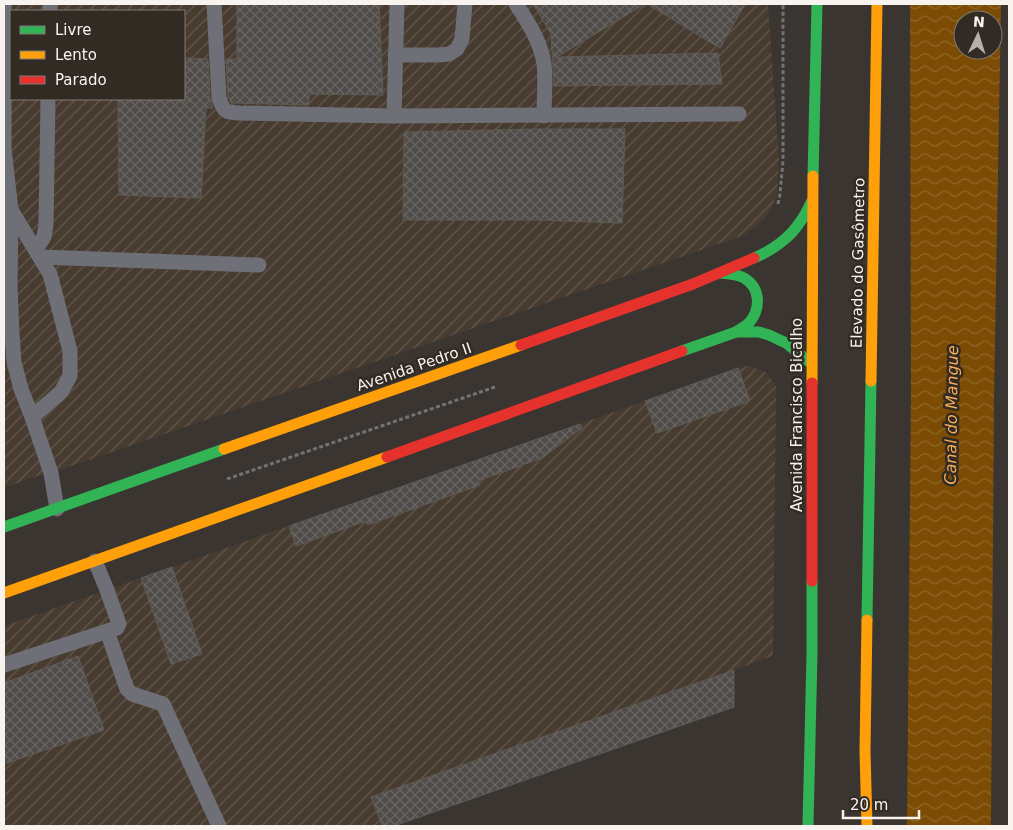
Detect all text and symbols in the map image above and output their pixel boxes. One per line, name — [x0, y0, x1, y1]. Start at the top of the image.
legend — [10, 10, 185, 100]
north arrow — [953, 10, 1003, 60]
text: N — [973, 14, 985, 30]
text: Livre — [55, 21, 91, 39]
text: Lento — [55, 46, 97, 64]
text: Parado — [55, 71, 107, 89]
street label: Elevado do Gasômetro — [848, 178, 868, 348]
street label: Avenida Francisco Bicalho — [788, 318, 806, 512]
street label: Avenida Pedro II — [354, 339, 474, 395]
water label: Canal do Mangue — [941, 345, 962, 485]
scale bar — [843, 788, 919, 820]
text: 20 m — [850, 796, 888, 814]

